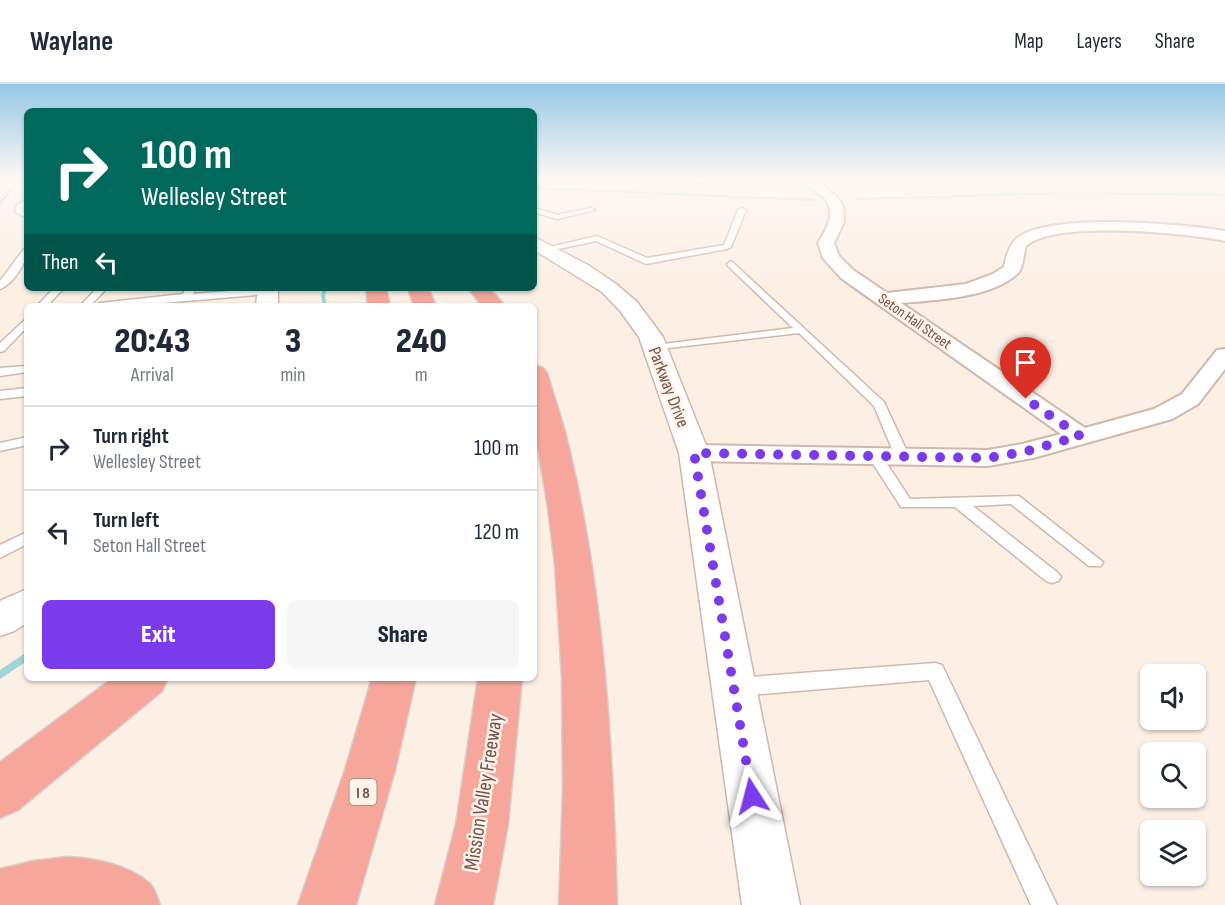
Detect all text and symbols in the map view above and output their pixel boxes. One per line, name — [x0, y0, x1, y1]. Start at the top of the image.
text: Waylane — [30, 25, 113, 58]
text: Map — [1014, 29, 1043, 54]
text: Layers — [1076, 29, 1122, 54]
text: Share — [1155, 29, 1195, 54]
text: 100 m — [141, 130, 232, 181]
icon: right — [42, 132, 120, 210]
text: Wellesley Street — [141, 181, 287, 213]
icon: left — [90, 246, 123, 279]
text: Then — [42, 249, 78, 276]
street label: Seton Hall Street — [874, 289, 955, 354]
text: 20:43 — [114, 320, 190, 363]
text: 3 — [285, 320, 301, 363]
text: 240 — [396, 320, 447, 363]
pin — [1000, 337, 1051, 399]
street label: Parkway Drive — [644, 344, 693, 430]
icon: arrive — [1009, 346, 1042, 379]
text: Arrival — [131, 363, 174, 387]
text: min — [280, 363, 306, 387]
text: m — [415, 363, 428, 387]
text: Turn right — [93, 423, 169, 450]
icon: right — [42, 432, 75, 465]
text: 100 m — [474, 435, 519, 462]
text: Wellesley Street — [93, 450, 201, 474]
text: Turn left — [93, 507, 159, 534]
icon: left — [42, 516, 75, 549]
text: 120 m — [475, 519, 519, 546]
text: Seton Hall Street — [93, 534, 206, 558]
button: Exit — [42, 600, 275, 669]
button: Share — [287, 600, 519, 669]
map controls — [1140, 664, 1206, 886]
button: sound — [1140, 664, 1206, 730]
street label: Mission Valley Freeway — [459, 712, 508, 872]
button: search — [1140, 742, 1206, 808]
position arrow — [720, 764, 784, 828]
road number: I 8 — [350, 779, 376, 805]
button: layers — [1140, 820, 1206, 886]

